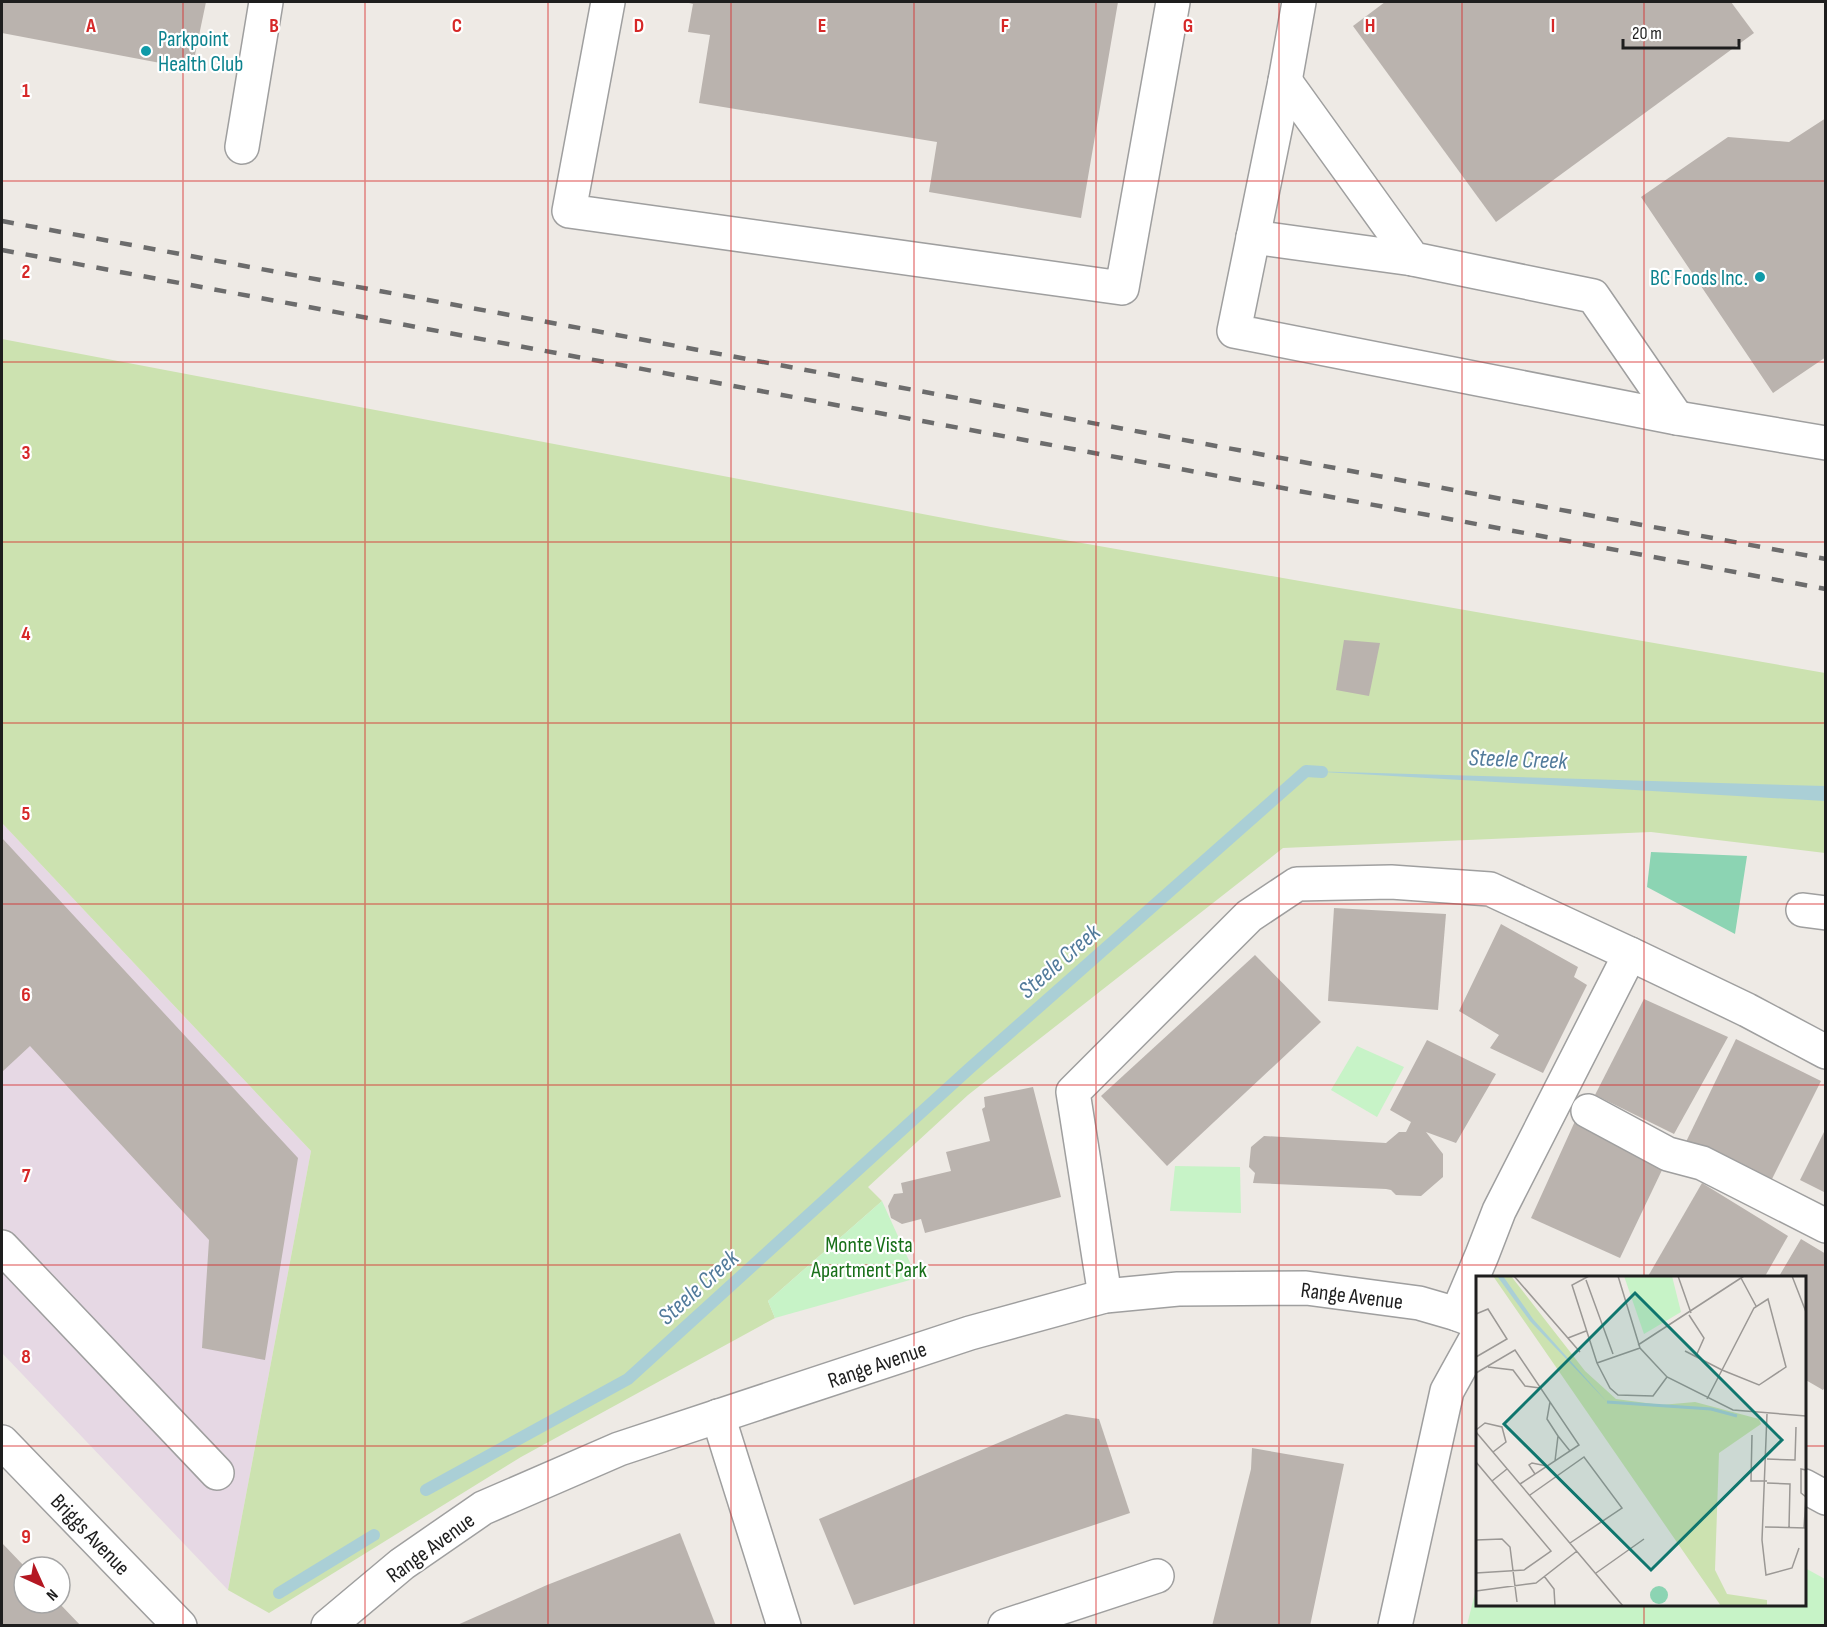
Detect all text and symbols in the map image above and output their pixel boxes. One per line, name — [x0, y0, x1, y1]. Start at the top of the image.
scale bar — [1623, 12, 1738, 50]
text: A — [85, 14, 96, 38]
text: B — [269, 14, 279, 38]
text: C — [452, 14, 462, 38]
text: D — [634, 14, 644, 38]
text: E — [818, 14, 826, 38]
text: F — [1001, 14, 1009, 38]
text: G — [1183, 14, 1193, 38]
text: H — [1365, 14, 1375, 38]
text: I — [1551, 14, 1555, 38]
text: 20 m — [1632, 23, 1662, 44]
place label: Parkpoint Health Club — [158, 26, 243, 78]
marker: Parkpoint Health Club — [139, 44, 153, 58]
text: 1 — [22, 79, 30, 103]
text: 2 — [22, 260, 30, 284]
place label: BC Foods Inc. — [1650, 265, 1748, 292]
marker: BC Foods Inc. — [1753, 270, 1767, 284]
text: 3 — [22, 441, 31, 465]
text: 4 — [21, 622, 31, 646]
water label: Steele Creek — [1468, 743, 1569, 776]
text: 5 — [22, 802, 31, 826]
water label: Steele Creek — [1013, 917, 1107, 1005]
text: 6 — [21, 983, 31, 1007]
text: 7 — [22, 1164, 31, 1188]
park label: Monte Vista Apartment Park — [810, 1232, 927, 1284]
water label: Steele Creek — [652, 1243, 745, 1331]
inset map — [1476, 1276, 1806, 1606]
street label: Range Avenue — [1299, 1277, 1404, 1316]
street label: Range Avenue — [825, 1336, 930, 1395]
text: 8 — [21, 1345, 31, 1369]
street label: Briggs Avenue — [44, 1489, 135, 1581]
street label: Range Avenue — [381, 1507, 480, 1589]
text: 9 — [21, 1525, 31, 1549]
north arrow — [12, 1555, 72, 1615]
text: N — [42, 1585, 61, 1604]

